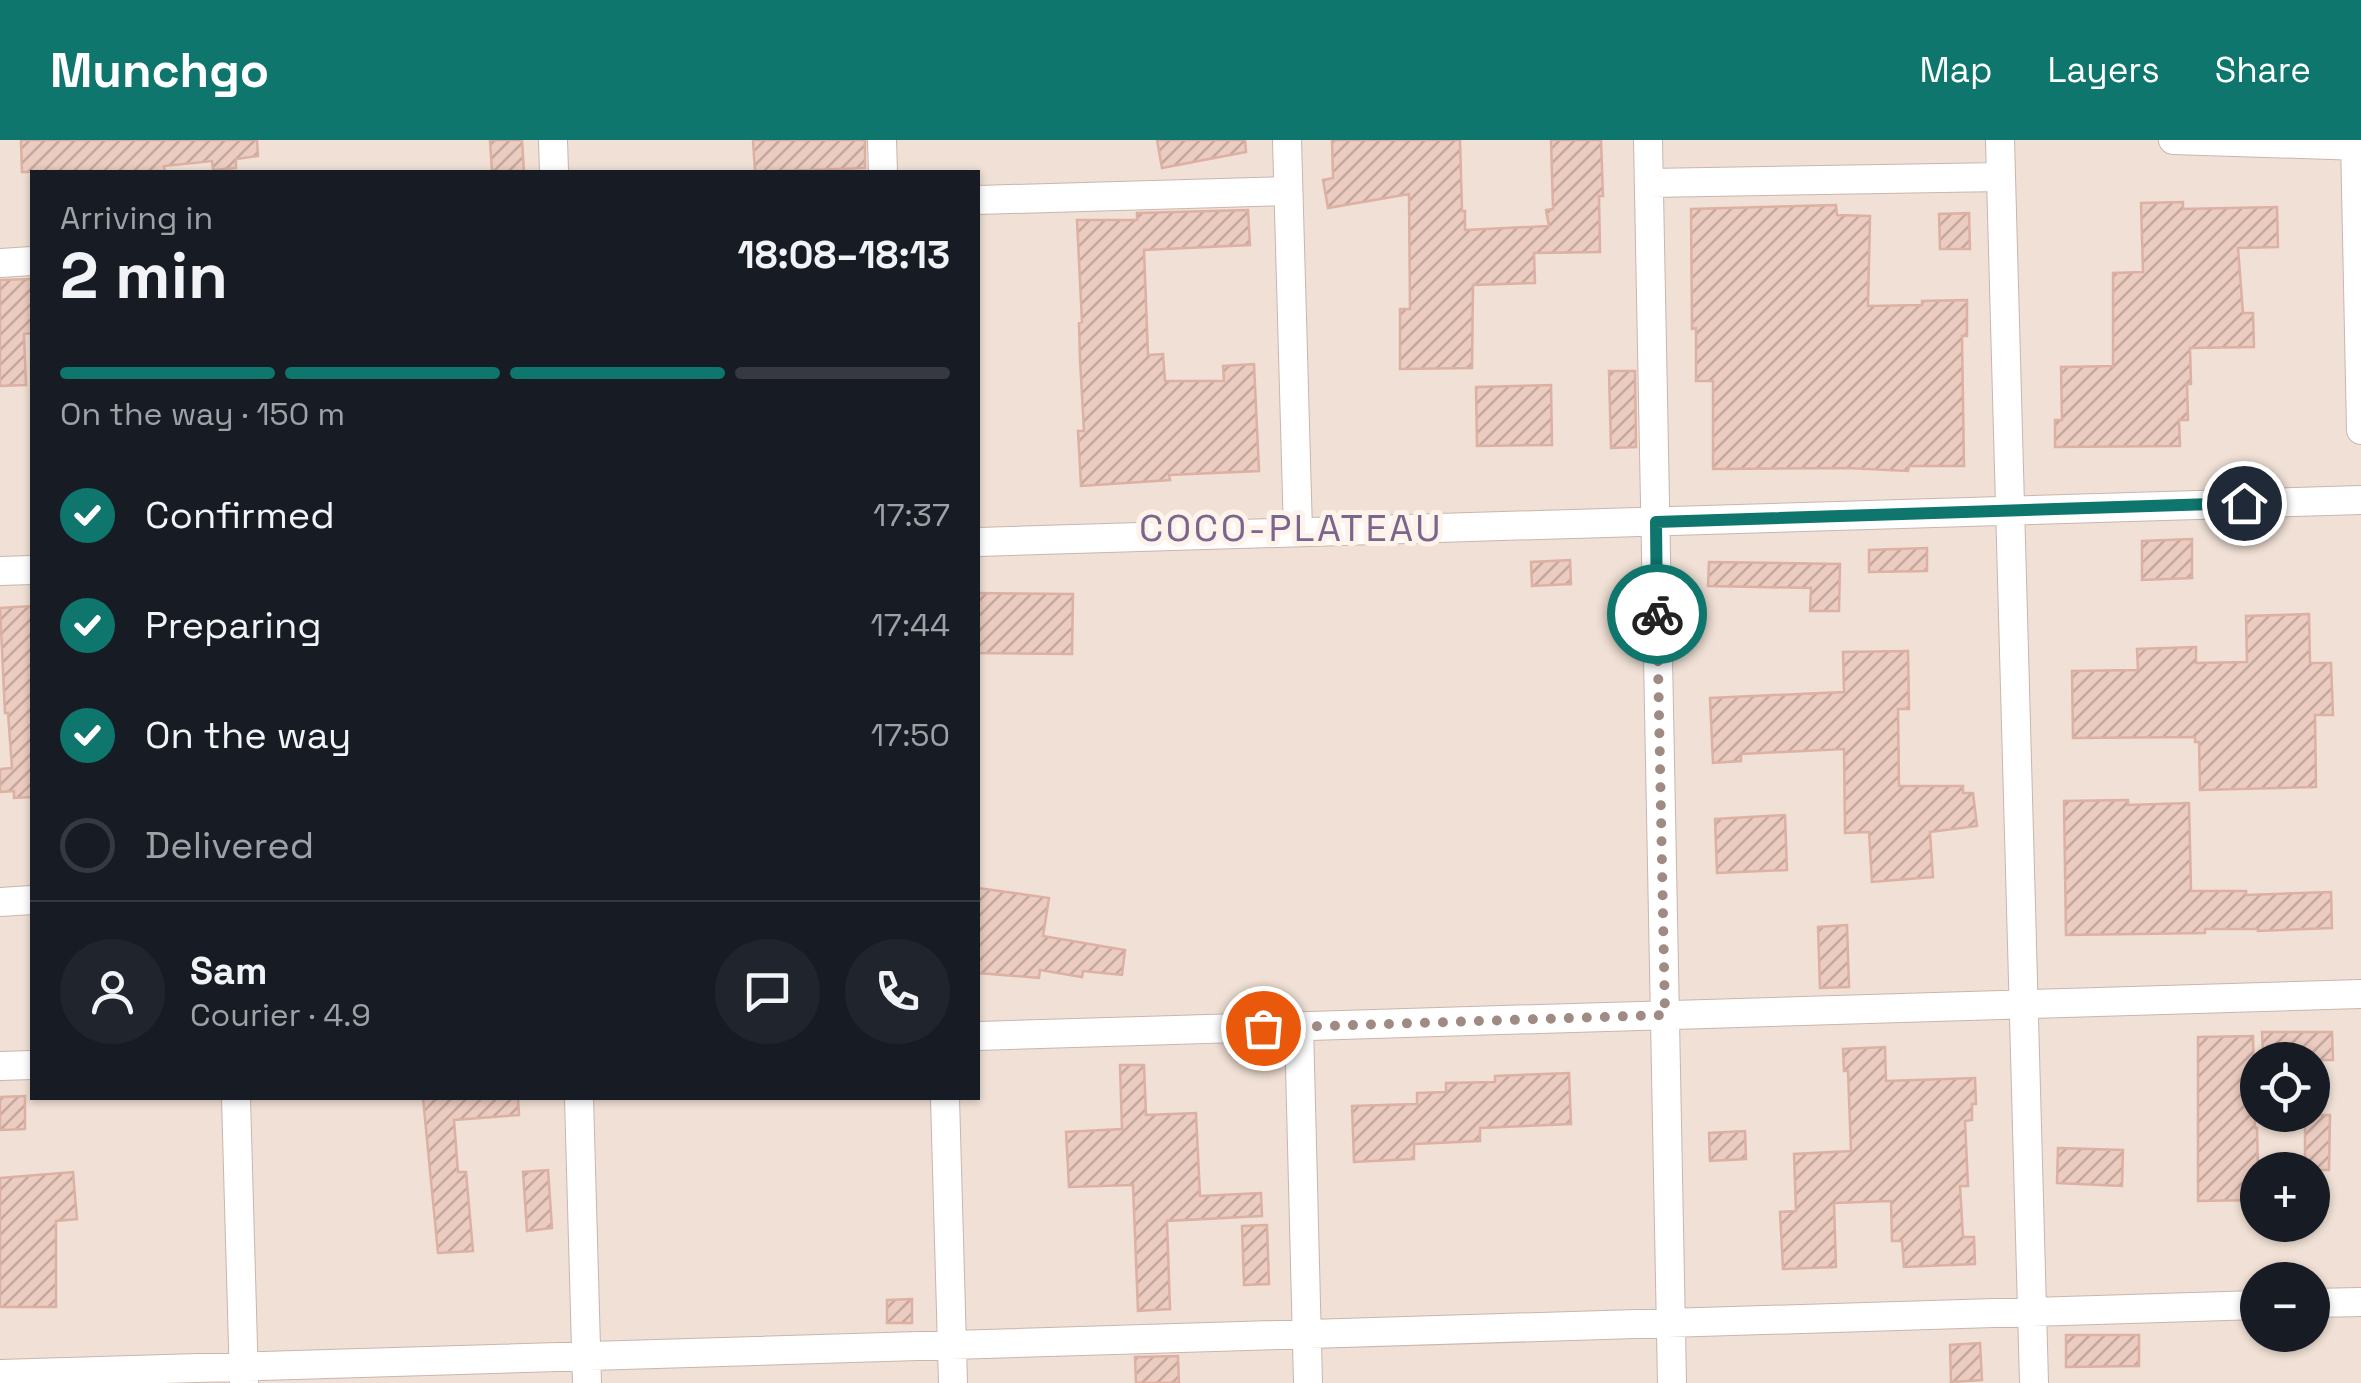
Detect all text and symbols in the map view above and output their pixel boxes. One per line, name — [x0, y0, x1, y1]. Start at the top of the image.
text: Munchgo — [50, 40, 269, 101]
text: Map — [1919, 48, 1992, 92]
text: Layers — [2047, 48, 2160, 92]
text: Share — [2215, 48, 2311, 92]
text: Arriving in — [60, 198, 213, 238]
text: 18:08–18:13 — [738, 231, 950, 279]
text: 2 min — [60, 234, 228, 317]
text: On the way · 150 m — [60, 394, 345, 434]
pin — [2202, 461, 2287, 546]
icon: home — [2217, 476, 2272, 531]
icon: check — [60, 488, 115, 543]
text: Confirmed — [145, 491, 335, 539]
text: 17:37 — [873, 495, 950, 535]
district label: COCO-PLATEAU — [1139, 504, 1443, 552]
courier — [1607, 564, 1707, 664]
icon: bike — [1630, 587, 1685, 642]
icon: check — [60, 598, 115, 653]
text: Preparing — [145, 601, 322, 649]
text: 17:44 — [870, 605, 950, 645]
icon: check — [60, 708, 115, 763]
text: On the way — [145, 711, 351, 759]
text: 17:50 — [871, 715, 950, 755]
text: Delivered — [145, 821, 314, 869]
button: person — [60, 939, 165, 1044]
button: chat — [715, 939, 820, 1044]
button: phone — [845, 939, 950, 1044]
text: Sam — [190, 947, 267, 995]
pin — [1221, 986, 1306, 1071]
text: Courier · 4.9 — [190, 995, 371, 1035]
icon: bag — [1236, 1001, 1291, 1056]
map controls — [2240, 1042, 2330, 1352]
button: locate — [2240, 1042, 2330, 1132]
button: + — [2240, 1152, 2330, 1242]
button: − — [2240, 1262, 2330, 1352]

